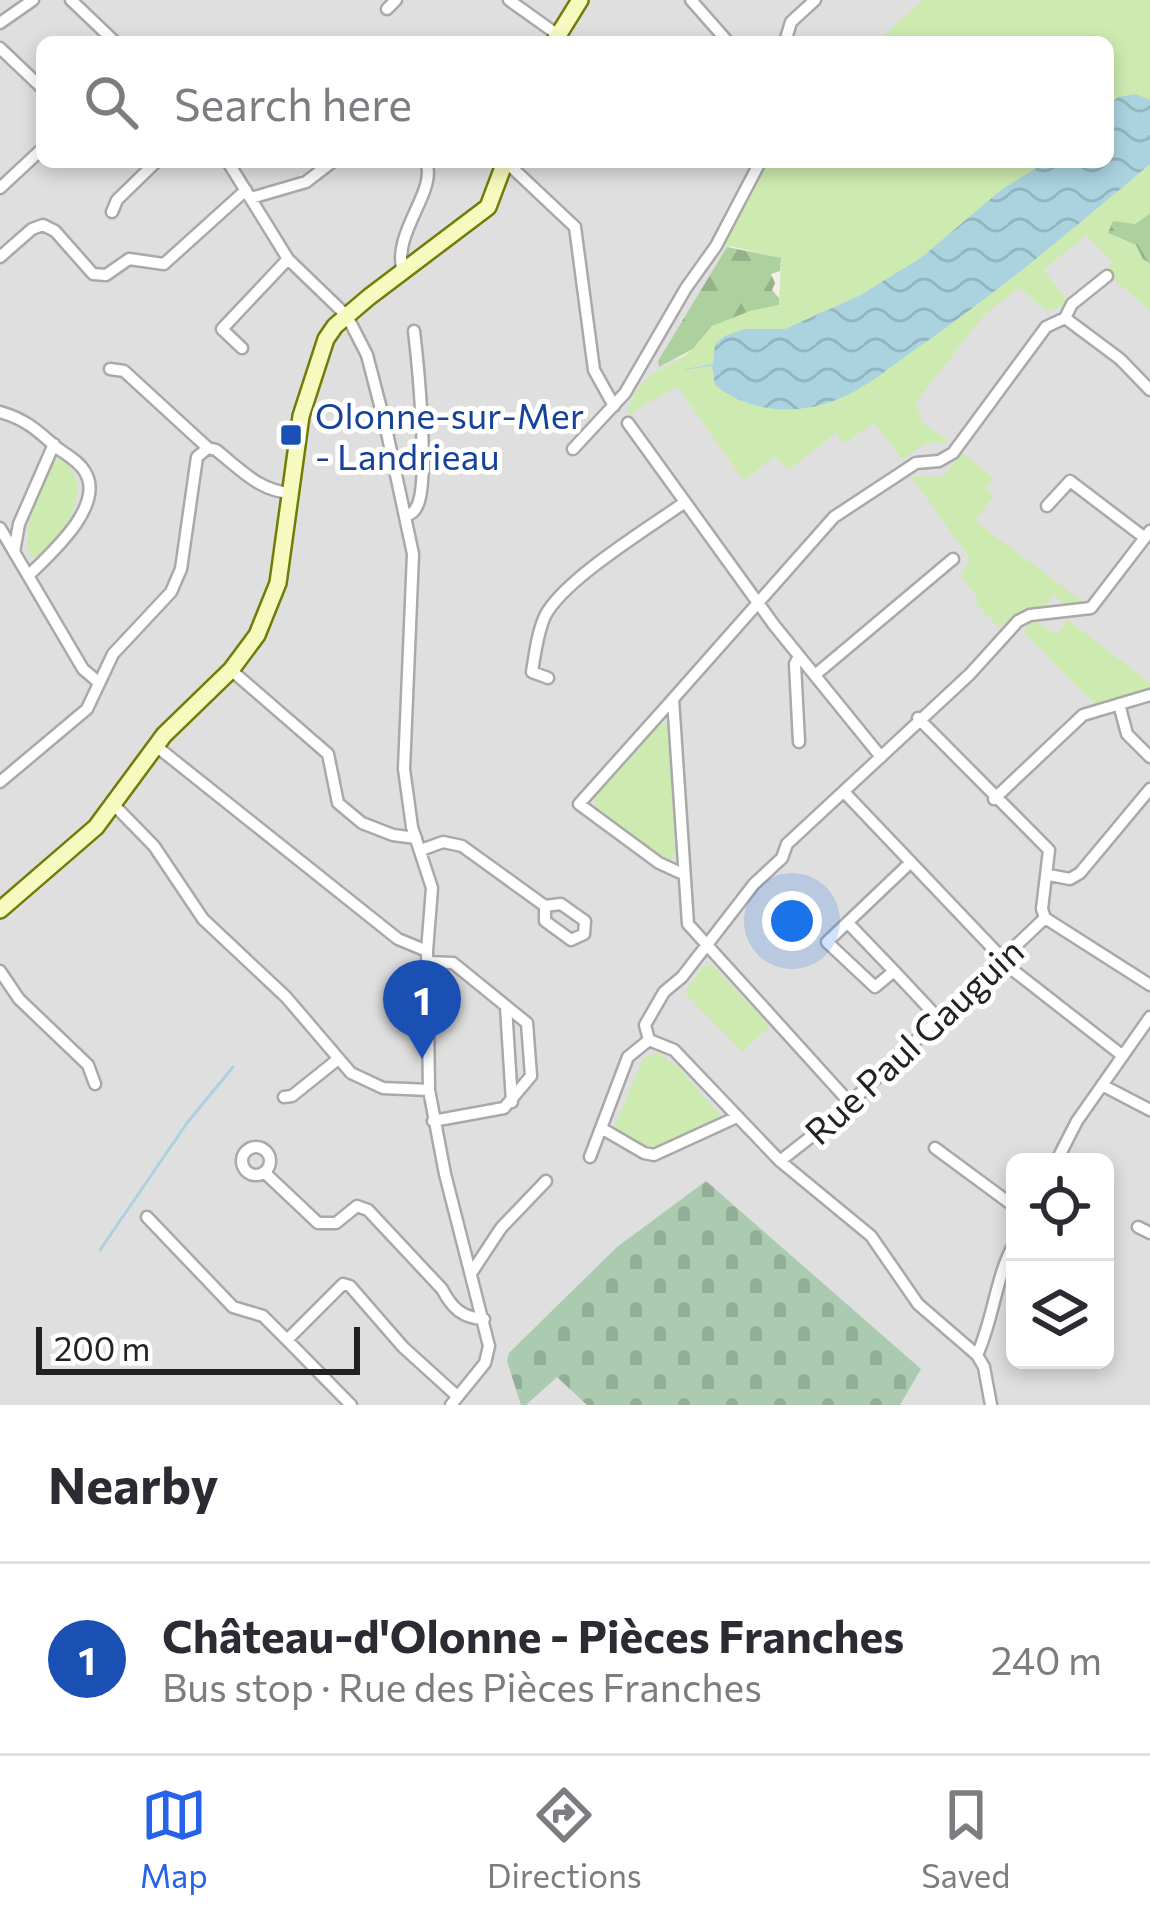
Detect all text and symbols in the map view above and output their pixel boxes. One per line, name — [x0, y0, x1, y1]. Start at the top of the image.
search box — [36, 36, 1114, 168]
icon: search — [78, 69, 144, 135]
text: Search here — [174, 75, 412, 130]
place label: Olonne-sur-Mer - Landrieau — [315, 392, 584, 477]
marker: Olonne-sur-Mer - Landrieau — [278, 422, 304, 448]
your location — [762, 891, 822, 951]
street label: Rue Paul Gauguin — [795, 928, 1031, 1152]
pin: 1 — [383, 960, 461, 1059]
map controls — [1006, 1153, 1114, 1369]
button: locate — [1006, 1153, 1114, 1261]
button: layers — [1006, 1261, 1114, 1369]
scale bar — [36, 1321, 360, 1374]
text: 200 m — [54, 1327, 150, 1368]
text: Nearby — [48, 1452, 218, 1515]
text: Château-d'Olonne - Pièces Franches — [162, 1607, 904, 1662]
text: 1 — [78, 1635, 96, 1683]
text: 240 m — [991, 1635, 1102, 1683]
text: Bus stop · Rue des Pièces Franches — [162, 1662, 762, 1710]
tab: Map — [140, 1782, 208, 1895]
tab: Directions — [487, 1782, 642, 1895]
tab: Saved — [921, 1782, 1010, 1895]

